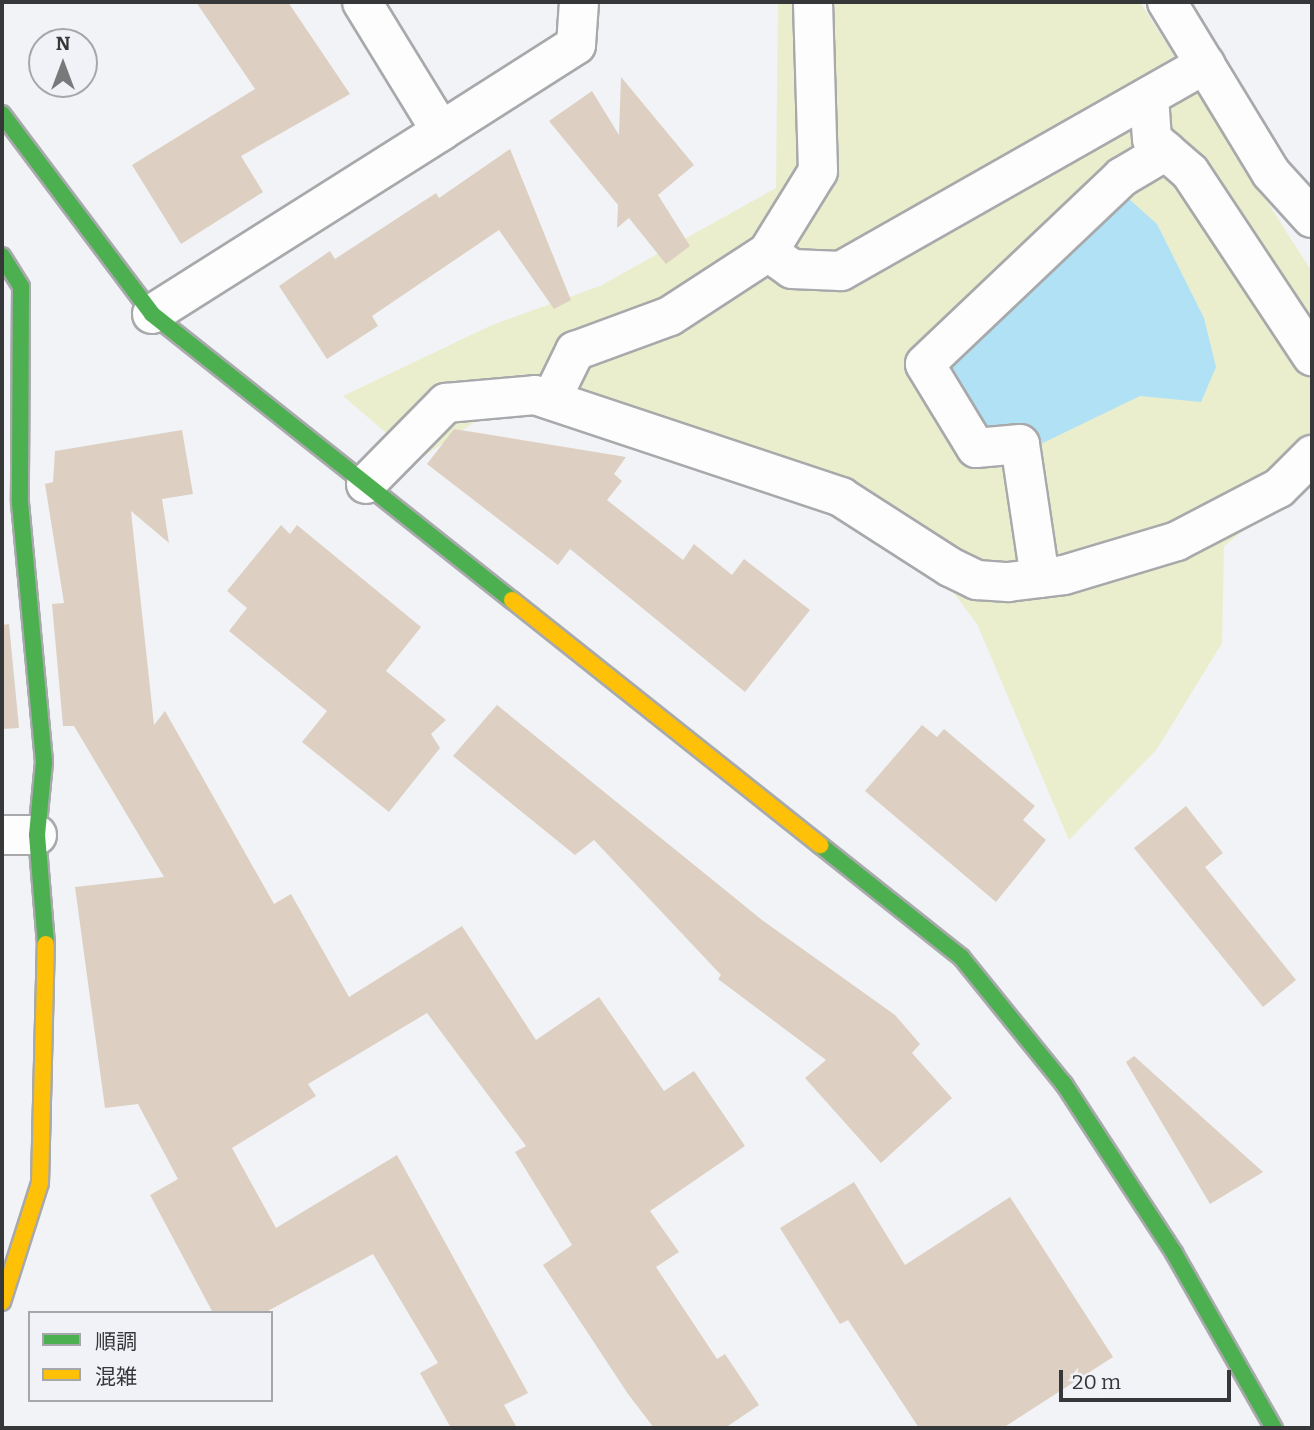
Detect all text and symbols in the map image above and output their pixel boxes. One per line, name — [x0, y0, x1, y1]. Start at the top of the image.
north arrow — [28, 28, 98, 98]
text: N — [56, 32, 70, 55]
legend — [28, 1311, 273, 1402]
text: 順調 — [95, 1329, 137, 1355]
scale bar — [1062, 1356, 1234, 1400]
text: 混雑 — [95, 1364, 137, 1390]
text: 20 m — [1072, 1369, 1121, 1395]

